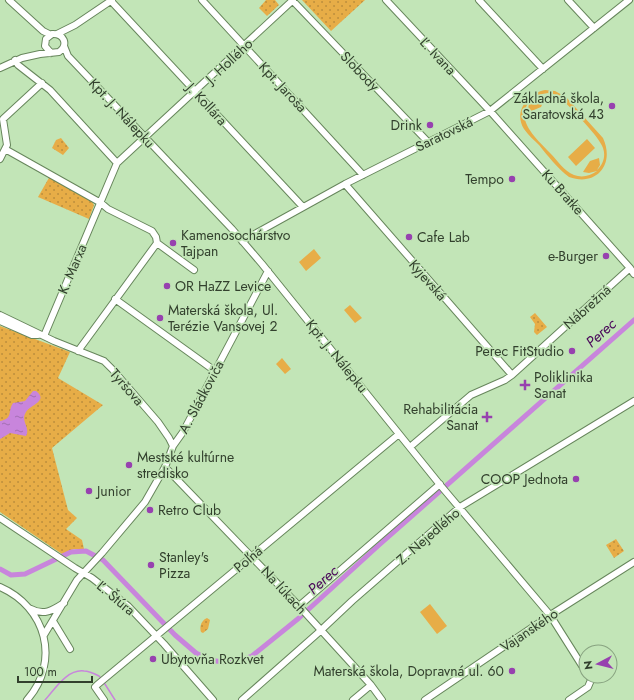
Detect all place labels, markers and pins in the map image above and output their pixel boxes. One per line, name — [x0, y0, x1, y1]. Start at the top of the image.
place label: Základná škola, Saratovská 43 — [514, 88, 604, 124]
marker: Základná škola, Saratovská 43 — [607, 101, 617, 111]
place label: Drink — [391, 115, 423, 135]
marker: Drink — [425, 120, 435, 130]
place label: Tempo — [465, 169, 504, 189]
marker: Tempo — [507, 174, 517, 184]
place label: Kamenosochárstvo Tajpan — [181, 225, 291, 261]
place label: Cafe Lab — [417, 227, 470, 247]
marker: Cafe Lab — [404, 232, 414, 242]
marker: Kamenosochárstvo Tajpan — [168, 238, 178, 248]
place label: e-Burger — [548, 246, 598, 266]
marker: e-Burger — [601, 251, 611, 261]
place label: OR HaZZ Levice — [175, 276, 271, 296]
marker: OR HaZZ Levice — [162, 281, 172, 291]
place label: Materská škola, Ul. Terézie Vansovej 2 — [168, 300, 278, 336]
marker: Materská škola, Ul. Terézie Vansovej 2 — [155, 313, 165, 323]
place label: Perec FitStudio — [475, 341, 564, 361]
marker: Perec FitStudio — [567, 346, 577, 356]
place label: Poliklinika Sanat — [534, 367, 593, 403]
marker: Poliklinika Sanat — [519, 379, 531, 391]
place label: Rehabilitácia Sanat — [403, 399, 479, 435]
marker: Rehabilitácia Sanat — [481, 411, 493, 423]
place label: Mestské kultúrne stredisko — [137, 447, 234, 483]
marker: Mestské kultúrne stredisko — [124, 460, 134, 470]
place label: COOP Jednota — [481, 469, 568, 489]
marker: COOP Jednota — [571, 474, 581, 484]
place label: Junior — [95, 481, 131, 501]
marker: Junior — [84, 486, 94, 496]
place label: Retro Club — [158, 500, 221, 520]
marker: Retro Club — [145, 505, 155, 515]
place label: Stanley's Pizza — [159, 547, 209, 583]
marker: Stanley's Pizza — [146, 560, 156, 570]
place label: Ubytovňa Rozkvet — [161, 649, 264, 669]
marker: Ubytovňa Rozkvet — [148, 654, 158, 664]
place label: Materská škola, Dopravná ul. 60 — [314, 661, 504, 681]
marker: Materská škola, Dopravná ul. 60 — [507, 666, 517, 676]

